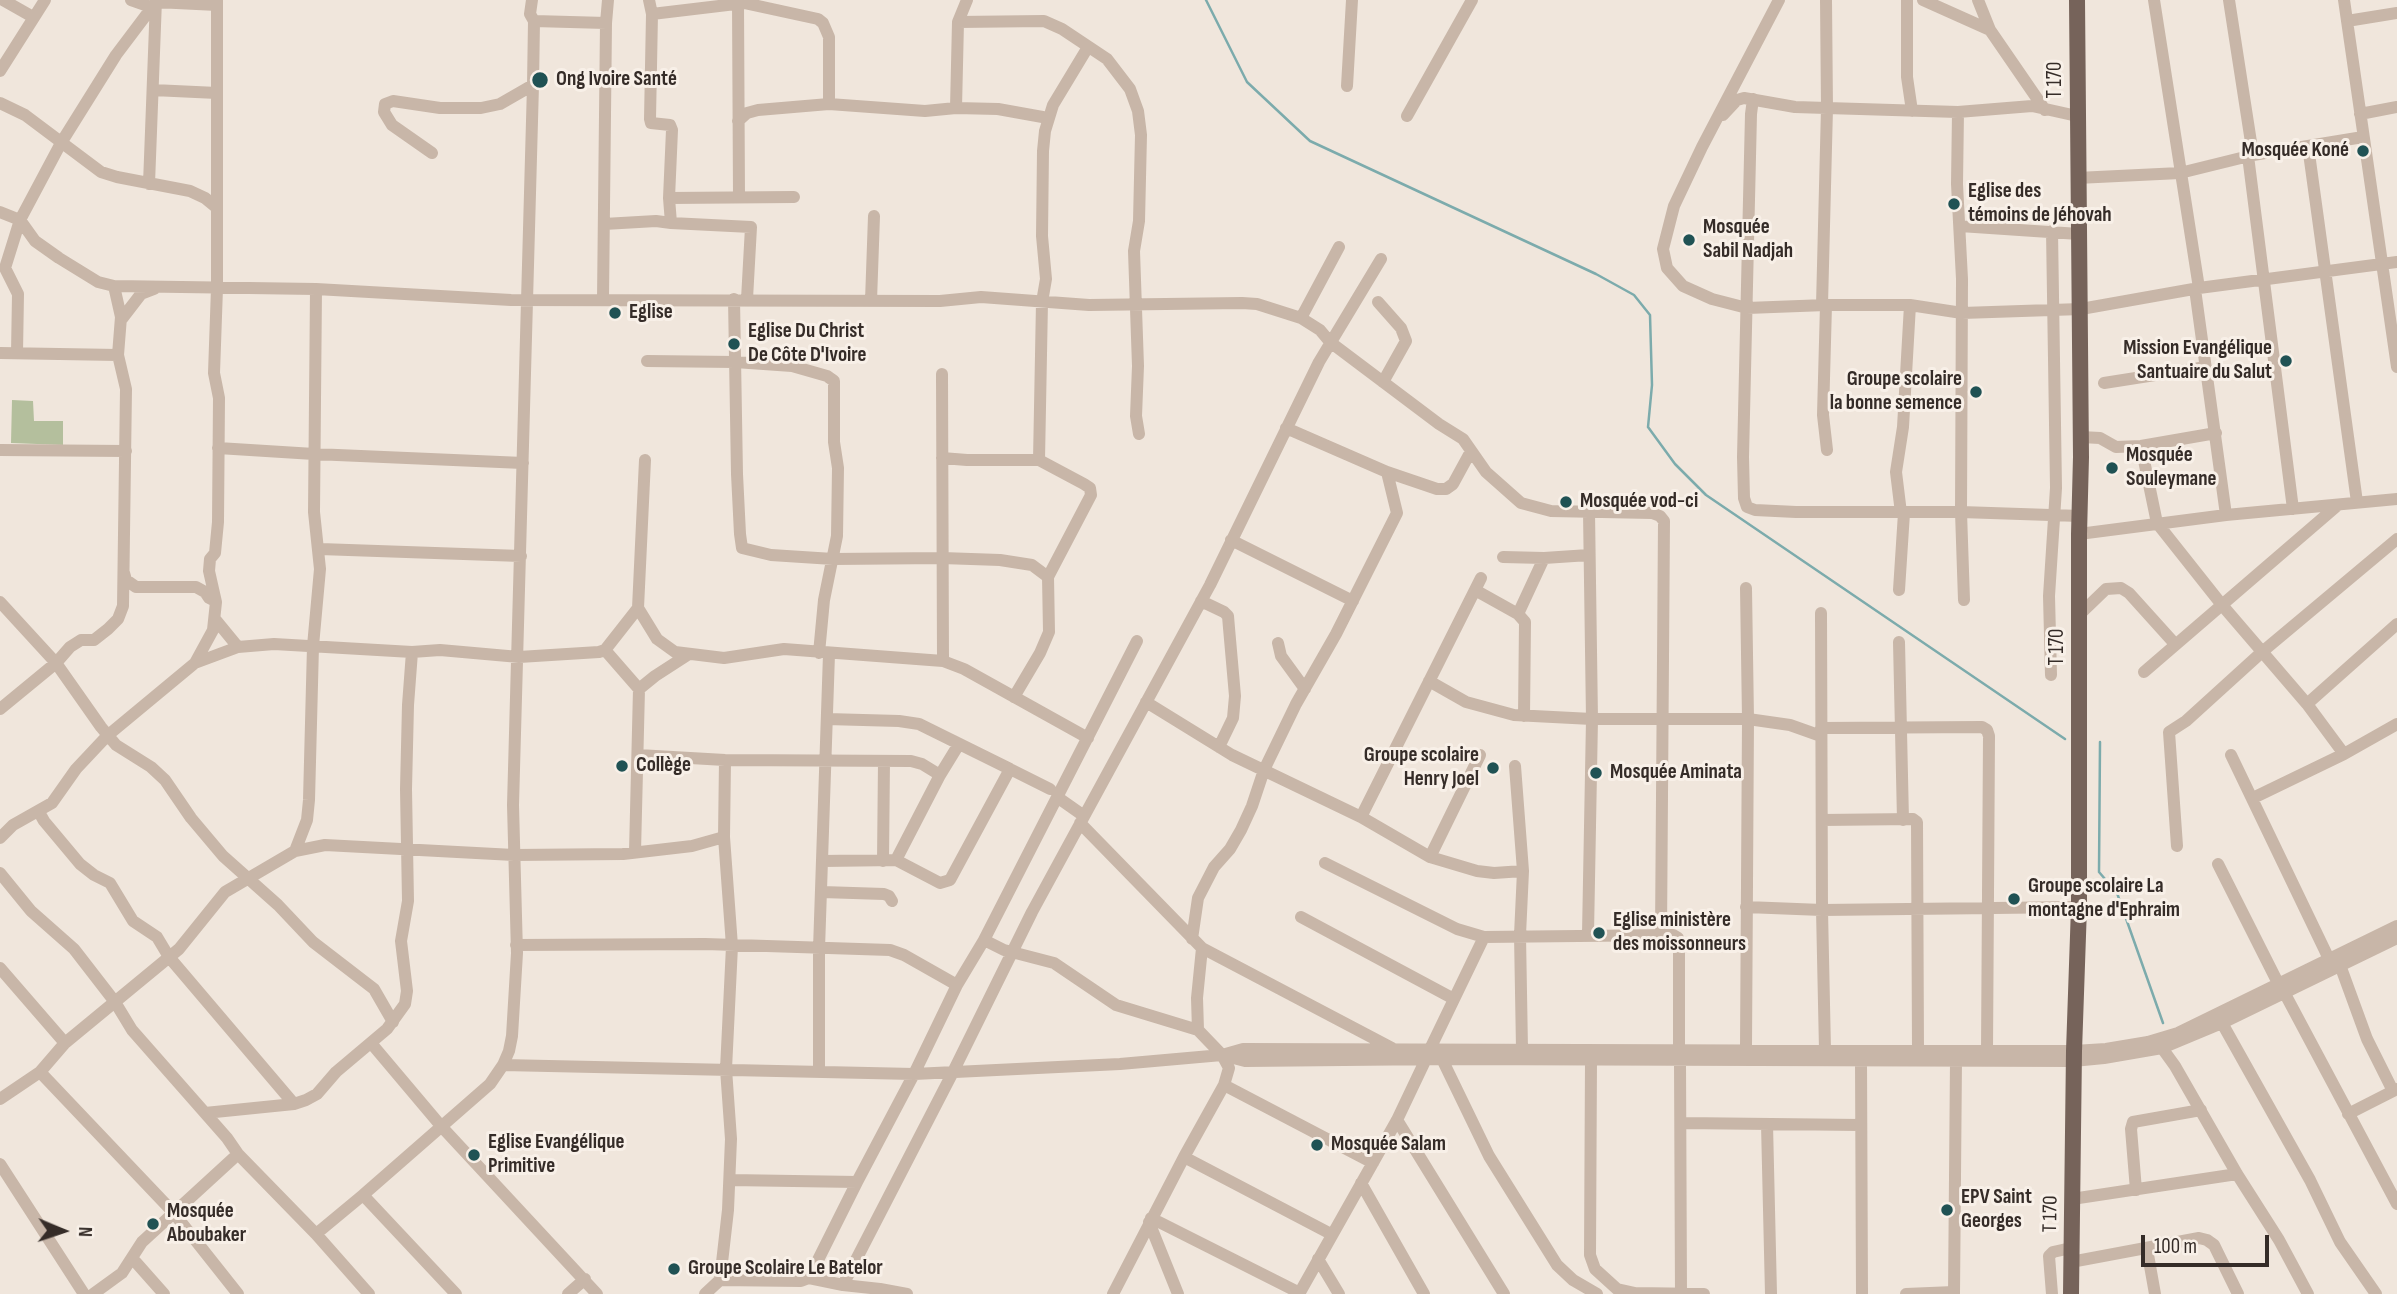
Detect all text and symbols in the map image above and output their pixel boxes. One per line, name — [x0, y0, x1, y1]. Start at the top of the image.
street label: T 170 — [2043, 62, 2069, 98]
place label: Ong Ivoire Santé — [556, 67, 677, 93]
marker: Ong Ivoire Santé — [530, 70, 550, 90]
place label: Mosquée Koné — [2242, 138, 2349, 164]
marker: Mosquée Koné — [2355, 143, 2371, 159]
place label: Eglise des témoins de Jéhovah — [1968, 179, 2112, 229]
marker: Eglise des témoins de Jéhovah — [1946, 196, 1962, 212]
place label: Mosquée Sabil Nadjah — [1703, 215, 1793, 265]
marker: Mosquée Sabil Nadjah — [1681, 232, 1697, 248]
place label: Eglise — [629, 300, 673, 326]
marker: Eglise — [607, 305, 623, 321]
place label: Eglise Du Christ De Côte D'Ivoire — [748, 319, 867, 369]
marker: Eglise Du Christ De Côte D'Ivoire — [726, 336, 742, 352]
place label: Mission Evangélique Santuaire du Salut — [2123, 336, 2272, 386]
marker: Mission Evangélique Santuaire du Salut — [2278, 353, 2294, 369]
place label: Groupe scolaire la bonne semence — [1830, 367, 1962, 417]
marker: Groupe scolaire la bonne semence — [1968, 384, 1984, 400]
place label: Mosquée Souleymane — [2126, 443, 2216, 493]
marker: Mosquée Souleymane — [2104, 460, 2120, 476]
place label: Mosquée vod-ci — [1580, 489, 1698, 515]
marker: Mosquée vod-ci — [1558, 494, 1574, 510]
street label: T 170 — [2045, 629, 2071, 665]
place label: Groupe scolaire Henry Joel — [1364, 743, 1479, 793]
place label: Collège — [636, 753, 691, 779]
marker: Collège — [614, 758, 630, 774]
marker: Groupe scolaire Henry Joel — [1485, 760, 1501, 776]
place label: Mosquée Aminata — [1610, 760, 1742, 786]
marker: Mosquée Aminata — [1588, 765, 1604, 781]
place label: Groupe scolaire La montagne d'Ephraim — [2028, 874, 2180, 924]
marker: Groupe scolaire La montagne d'Ephraim — [2006, 891, 2022, 907]
place label: Eglise ministère des moissonneurs — [1613, 908, 1746, 958]
marker: Eglise ministère des moissonneurs — [1591, 925, 1607, 941]
place label: Eglise Evangélique Primitive — [488, 1130, 624, 1180]
place label: Mosquée Salam — [1331, 1132, 1446, 1158]
marker: Mosquée Salam — [1309, 1137, 1325, 1153]
marker: Eglise Evangélique Primitive — [466, 1147, 482, 1163]
place label: EPV Saint Georges — [1961, 1185, 2032, 1235]
street label: T 170 — [2038, 1195, 2064, 1233]
north arrow — [28, 1196, 98, 1266]
place label: Mosquée Aboubaker — [167, 1199, 246, 1249]
marker: EPV Saint Georges — [1939, 1202, 1955, 1218]
marker: Mosquée Aboubaker — [145, 1216, 161, 1232]
scale bar — [2145, 1220, 2273, 1264]
text: N — [73, 1226, 96, 1237]
text: 100 m — [2154, 1234, 2197, 1259]
place label: Groupe Scolaire Le Batelor — [688, 1256, 883, 1282]
marker: Groupe Scolaire Le Batelor — [666, 1261, 682, 1277]

